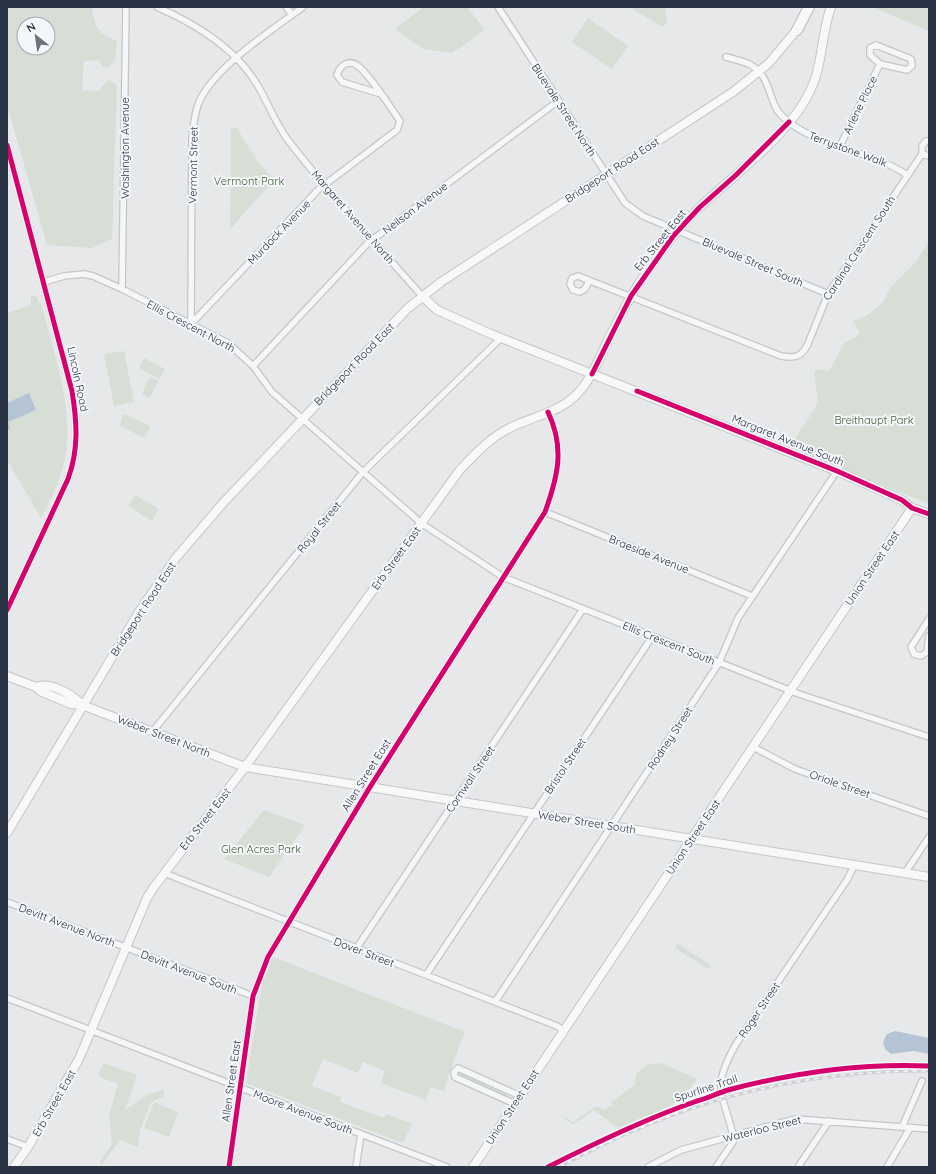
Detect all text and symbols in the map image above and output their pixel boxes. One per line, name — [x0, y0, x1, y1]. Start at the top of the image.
north arrow — [16, 16, 56, 56]
text: N — [24, 19, 38, 35]
street label: Bluevale Street North — [529, 61, 599, 159]
street label: Arlene Place — [840, 74, 880, 136]
street label: Washington Avenue — [118, 97, 132, 199]
street label: Vermont Street — [185, 126, 201, 204]
street label: Terrystone Walk — [807, 128, 889, 170]
street label: Bridgeport Road East — [562, 134, 662, 206]
street label: Margaret Avenue North — [308, 167, 398, 267]
park label: Vermont Park — [214, 174, 284, 188]
street label: Neilson Avenue — [380, 179, 450, 237]
street label: Cardinal Crescent South — [820, 193, 898, 303]
street label: Murdock Avenue — [244, 197, 314, 267]
street label: Erb Street East — [631, 206, 689, 274]
street label: Bluevale Street South — [700, 234, 806, 290]
street label: Ellis Crescent North — [144, 297, 238, 355]
street label: Bridgeport Road East — [311, 320, 397, 408]
street label: Lincoln Road — [64, 345, 92, 413]
street label: Margaret Avenue South — [730, 411, 846, 469]
park label: Breithaupt Park — [834, 413, 914, 427]
street label: Royal Street — [294, 498, 344, 556]
street label: Erb Street East — [368, 523, 424, 592]
street label: Union Street East — [842, 528, 902, 608]
street label: Braeside Avenue — [607, 532, 691, 576]
street label: Bridgeport Road East — [107, 559, 179, 659]
street label: Ellis Crescent South — [621, 618, 717, 668]
street label: Rodney Street — [644, 704, 696, 772]
street label: Weber Street North — [115, 712, 213, 760]
street label: Bristol Street — [541, 735, 589, 797]
street label: Allen Street East — [338, 736, 394, 814]
street label: Cornwall Street — [443, 743, 498, 815]
street label: Oriole Street — [808, 767, 872, 801]
street label: Erb Street East — [176, 785, 234, 853]
street label: Union Street East — [663, 797, 723, 877]
street label: Weber Street South — [537, 807, 637, 837]
park label: Glen Acres Park — [221, 842, 301, 856]
street label: Devitt Avenue North — [17, 900, 117, 950]
street label: Dover Street — [332, 934, 397, 970]
street label: Devitt Avenue South — [139, 947, 239, 997]
street label: Roger Street — [735, 979, 783, 1040]
street label: Allen Street East — [218, 1039, 244, 1123]
street label: Union Street East — [482, 1066, 542, 1147]
street label: Erb Street East — [29, 1067, 79, 1139]
street label: Spurline Trail — [673, 1071, 739, 1105]
street label: Moore Avenue South — [251, 1087, 355, 1137]
street label: Waterloo Street — [721, 1112, 803, 1145]

